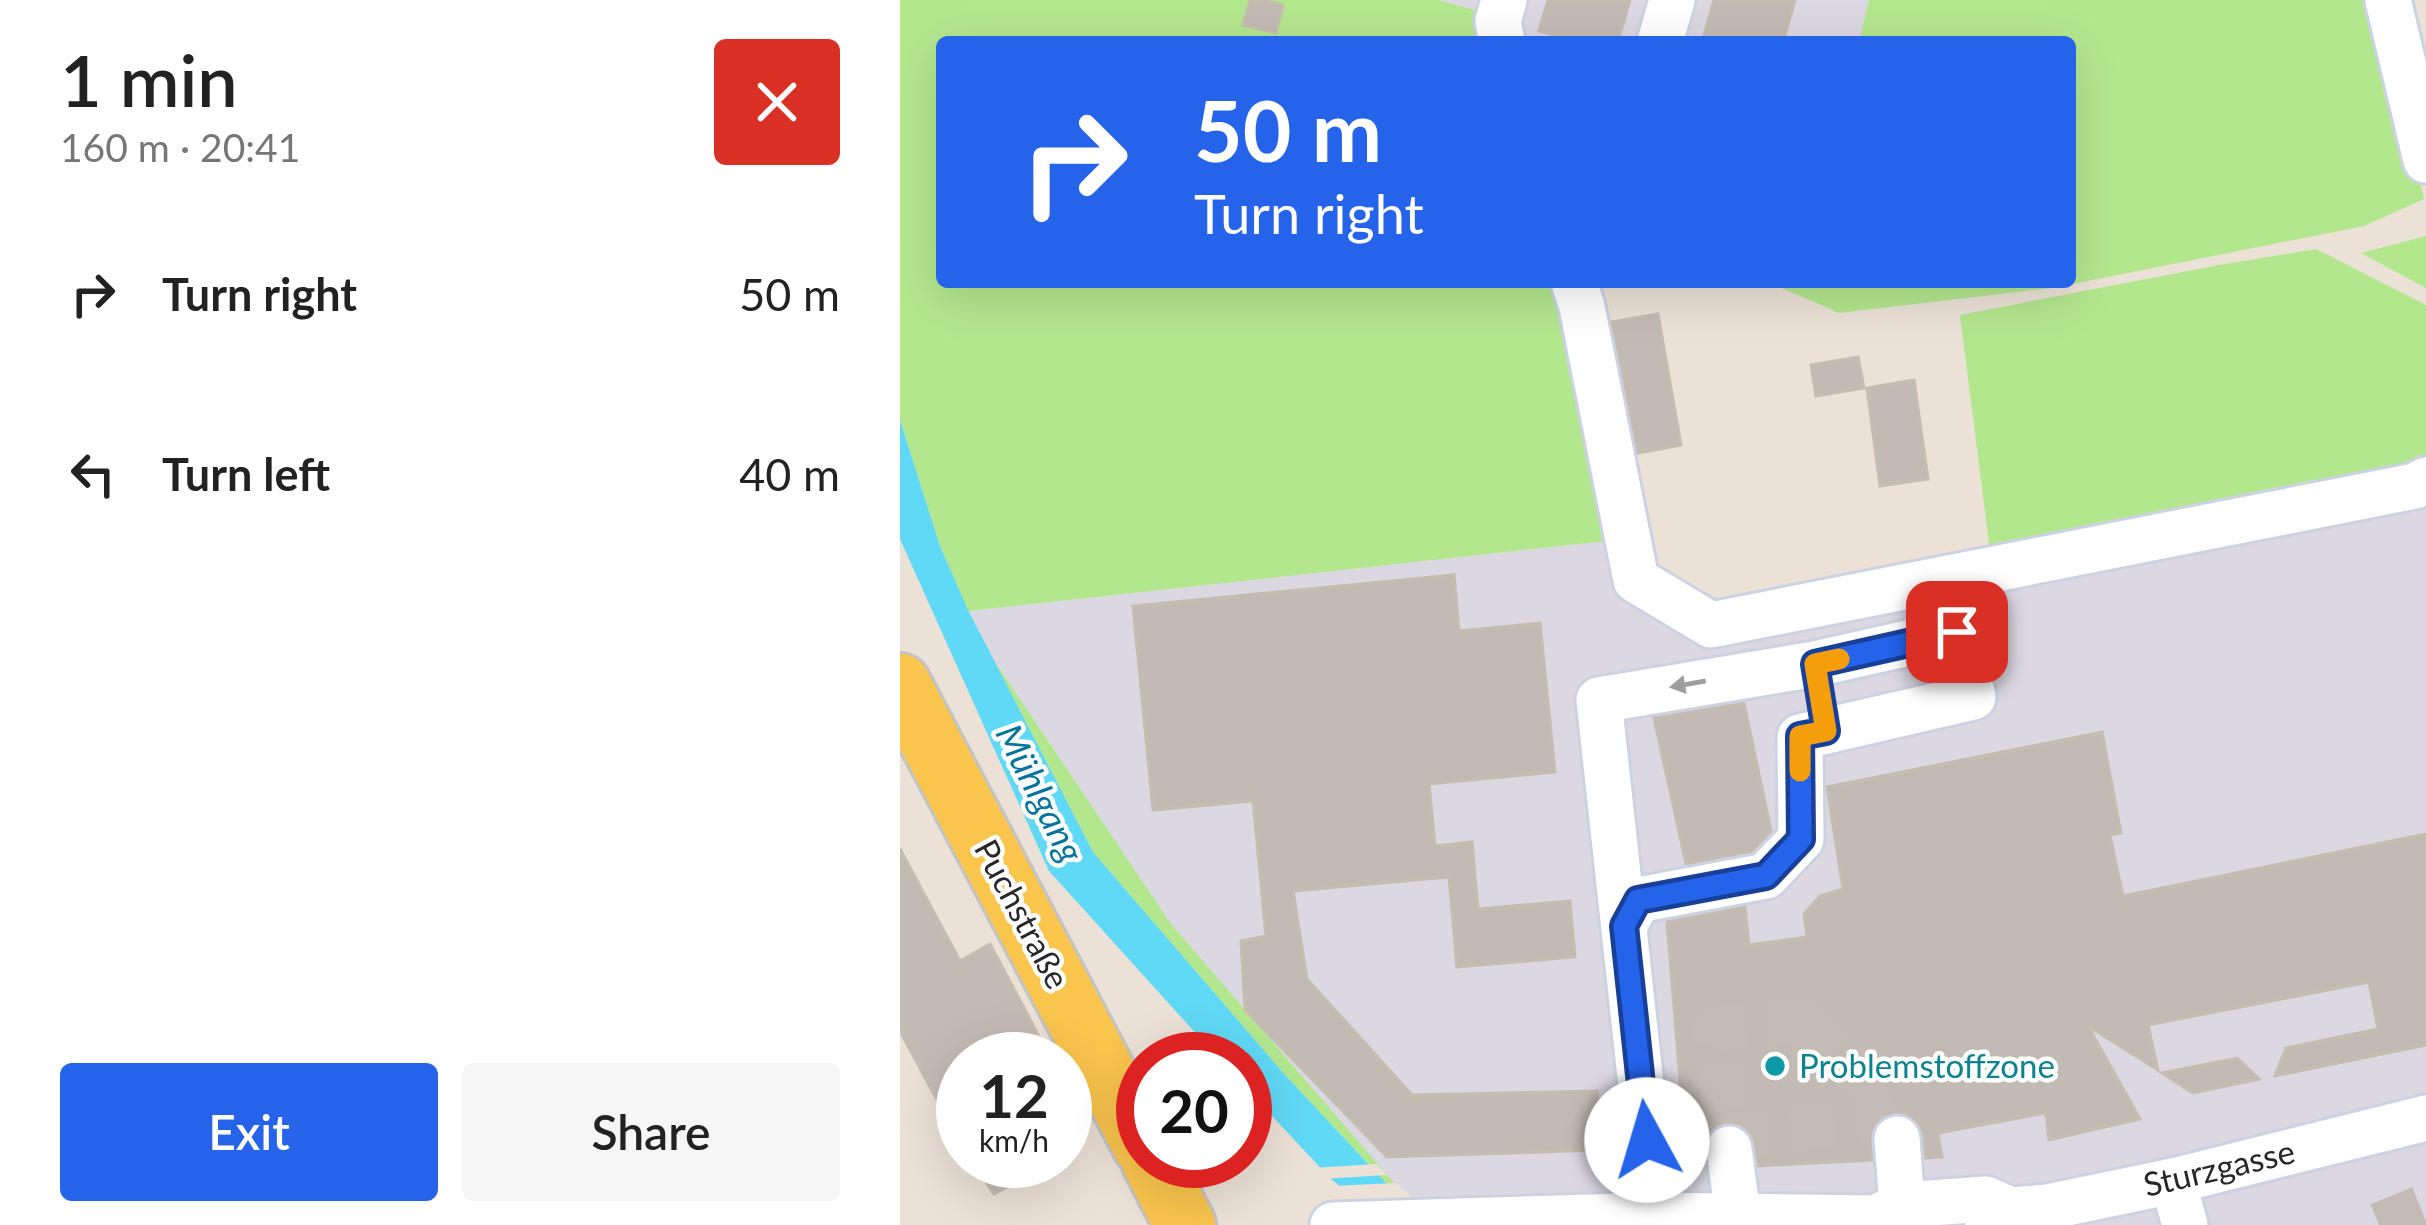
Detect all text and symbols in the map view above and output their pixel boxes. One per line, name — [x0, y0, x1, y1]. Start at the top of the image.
text: 1 min — [60, 36, 238, 122]
button: close — [714, 39, 840, 165]
text: 50 m — [1194, 79, 1382, 180]
icon: right — [996, 84, 1152, 240]
text: 160 m · 20:41 — [60, 124, 300, 170]
text: Turn right — [1194, 181, 1424, 246]
icon: right — [60, 261, 126, 327]
text: Turn right — [162, 267, 357, 321]
text: 50 m — [739, 267, 840, 321]
icon: left — [60, 441, 126, 507]
text: Turn left — [162, 447, 330, 501]
text: 40 m — [739, 447, 840, 501]
pin — [1906, 581, 2008, 683]
icon: arrive — [1924, 599, 1990, 665]
one-way arrow — [1668, 676, 1706, 694]
water label: Mühlgang — [988, 716, 1095, 869]
street label: Puchstraße — [967, 832, 1079, 995]
speed limit sign: 20 — [1116, 1032, 1272, 1188]
place label: Problemstoffzone — [1799, 1045, 2055, 1085]
marker: Problemstoffzone — [1762, 1053, 1788, 1079]
text: 12 — [979, 1059, 1049, 1131]
button: Exit — [60, 1063, 438, 1201]
button: Share — [462, 1063, 840, 1201]
position arrow — [1584, 1077, 1710, 1203]
text: km/h — [979, 1122, 1049, 1158]
street label: Sturzgasse — [2139, 1130, 2298, 1204]

